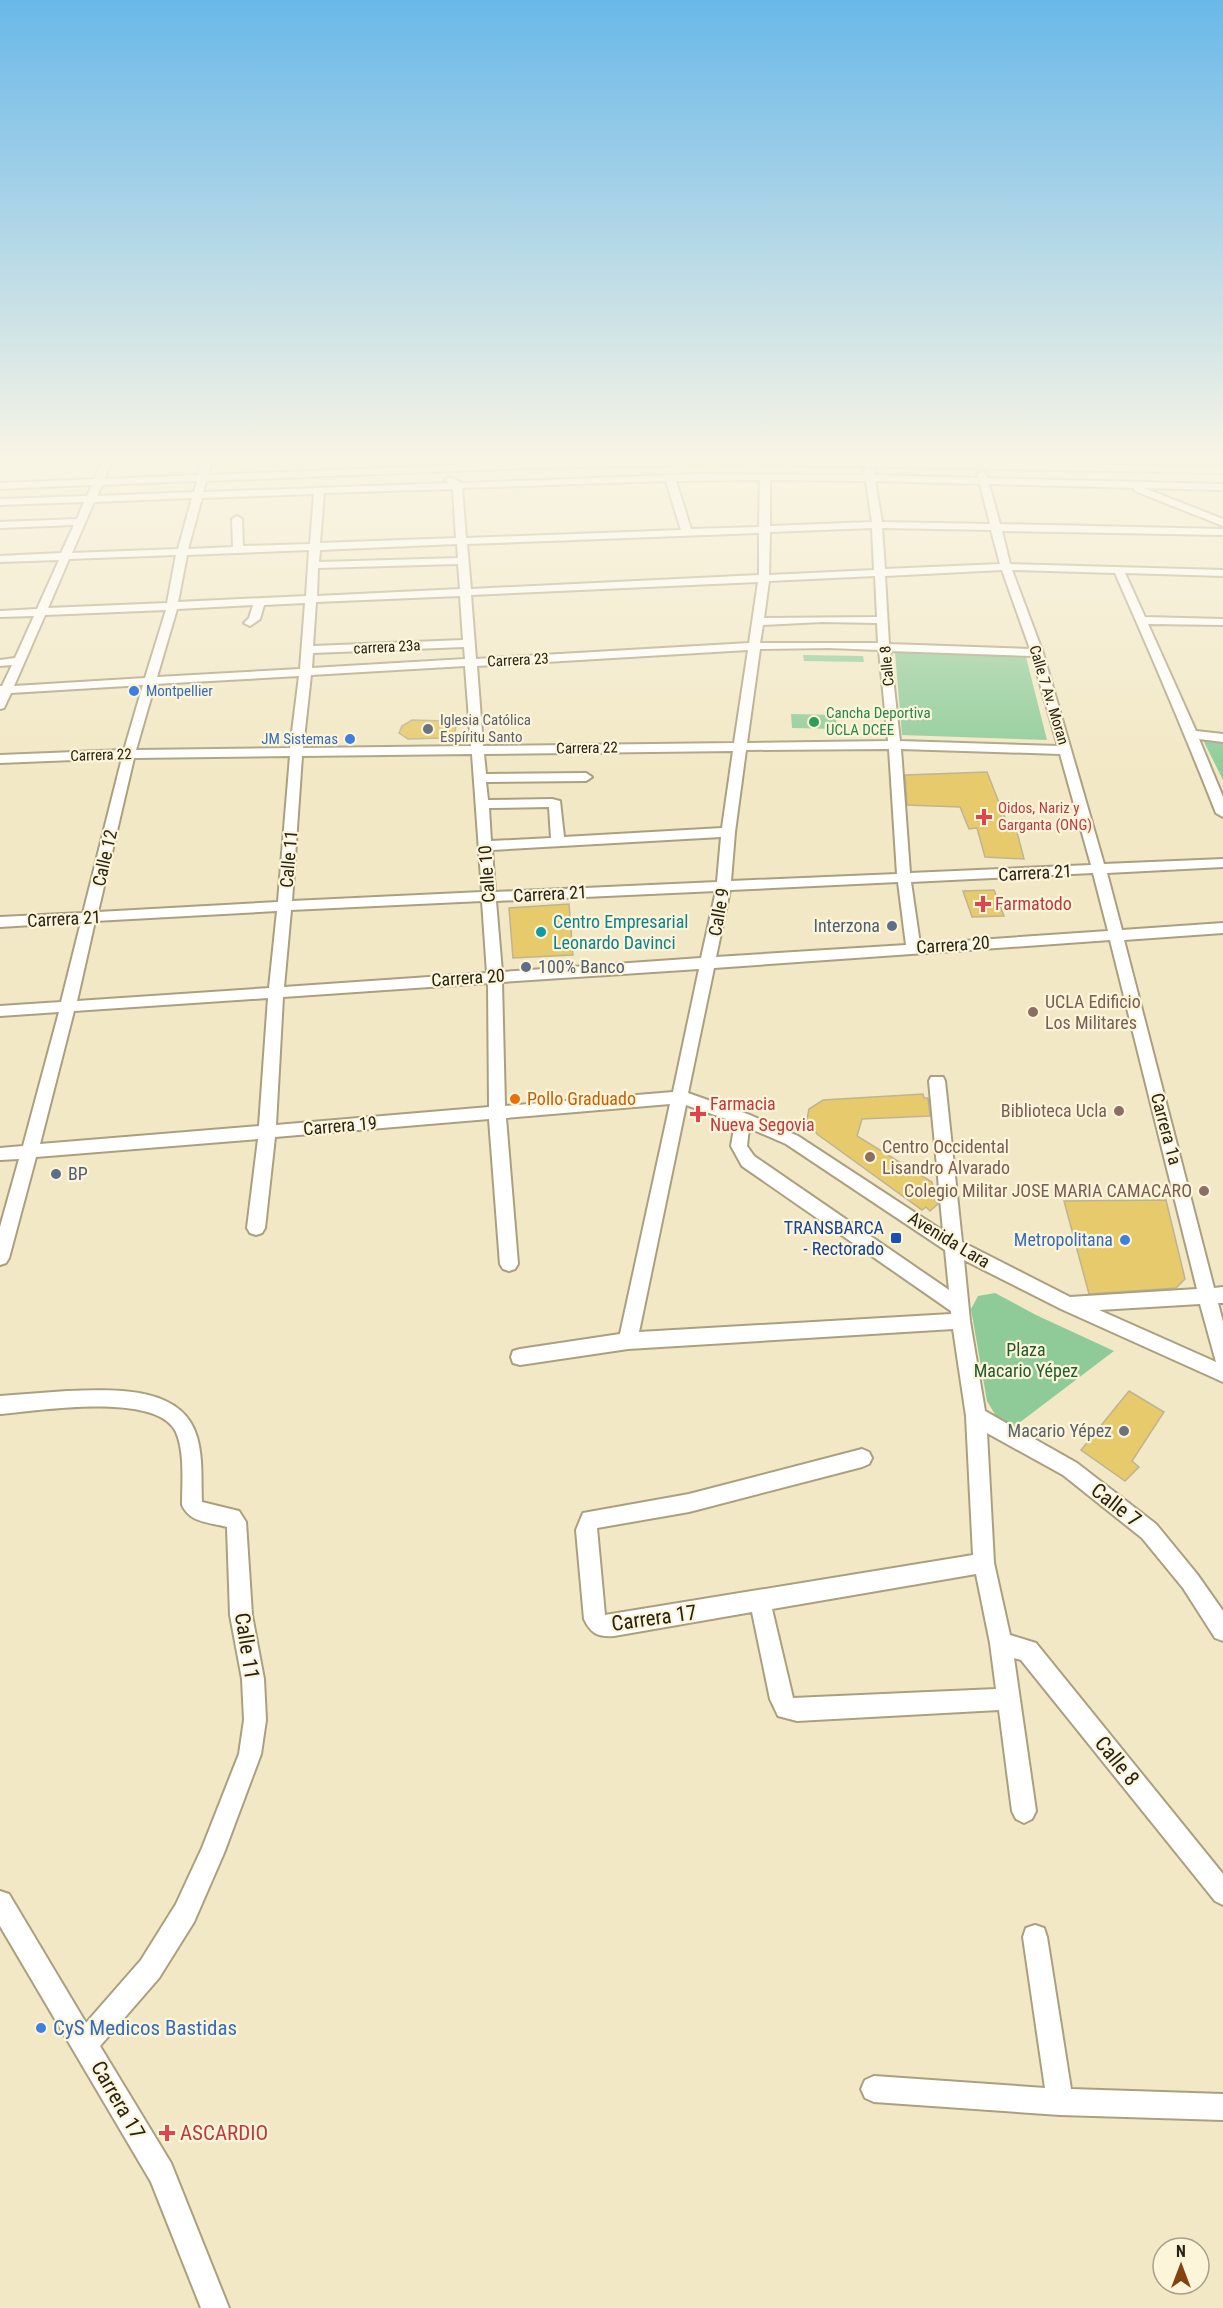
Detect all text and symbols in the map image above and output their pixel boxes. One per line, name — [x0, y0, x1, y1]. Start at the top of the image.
street label: carrera 23a — [353, 636, 421, 658]
street label: Calle 7 Av. Moran — [1025, 643, 1073, 747]
street label: Calle 8 — [876, 645, 898, 687]
street label: Carrera 23 — [487, 649, 549, 671]
place label: Montpellier — [146, 682, 213, 700]
marker: Montpellier — [127, 684, 141, 698]
place label: Cancha Deportiva UCLA DCEE — [826, 704, 931, 739]
place label: Iglesia Católica Espíritu Santo — [440, 711, 531, 746]
marker: Cancha Deportiva UCLA DCEE — [807, 715, 821, 729]
marker: Iglesia Católica Espíritu Santo — [421, 722, 435, 736]
place label: JM Sistemas — [261, 730, 338, 748]
marker: JM Sistemas — [343, 732, 357, 746]
street label: Carrera 22 — [556, 738, 618, 758]
street label: Carrera 22 — [70, 745, 132, 765]
place label: Oidos, Nariz y Garganta (ONG) — [998, 799, 1092, 834]
marker: Oidos, Nariz y Garganta (ONG) — [975, 808, 993, 826]
street label: Calle 12 — [88, 827, 121, 888]
street label: Calle 11 — [276, 829, 301, 888]
street label: Calle 10 — [474, 845, 499, 903]
street label: Carrera 21 — [998, 860, 1072, 885]
street label: Carrera 21 — [513, 881, 587, 906]
street label: Calle 9 — [704, 886, 733, 938]
place label: Farmatodo — [995, 893, 1072, 914]
marker: Farmatodo — [976, 897, 990, 911]
street label: Carrera 21 — [27, 906, 101, 931]
place label: Centro Empresarial Leonardo Davinci — [553, 911, 689, 953]
place label: Interzona — [813, 915, 880, 936]
marker: Interzona — [885, 919, 899, 933]
marker: Centro Empresarial Leonardo Davinci — [534, 925, 548, 939]
street label: Carrera 20 — [915, 931, 990, 958]
place label: 100% Banco — [538, 956, 625, 977]
marker: 100% Banco — [519, 960, 533, 974]
street label: Carrera 20 — [430, 964, 505, 991]
place label: UCLA Edificio Los Militares — [1045, 991, 1141, 1033]
marker: UCLA Edificio Los Militares — [1026, 1005, 1040, 1019]
place label: Pollo Graduado — [527, 1088, 636, 1109]
street label: Carrera 1a — [1147, 1091, 1186, 1167]
marker: Pollo Graduado — [508, 1092, 522, 1106]
place label: Farmacia Nueva Segovia — [710, 1093, 815, 1135]
place label: Biblioteca Ucla — [1001, 1100, 1107, 1121]
marker: Biblioteca Ucla — [1112, 1104, 1126, 1118]
marker: Farmacia Nueva Segovia — [691, 1107, 705, 1121]
street label: Carrera 19 — [302, 1112, 378, 1139]
place label: Centro Occidental Lisandro Alvarado — [882, 1136, 1010, 1178]
marker: Centro Occidental Lisandro Alvarado — [863, 1150, 877, 1164]
place label: BP — [68, 1163, 88, 1184]
marker: BP — [49, 1167, 63, 1181]
place label: Colegio Militar JOSE MARIA CAMACARO — [904, 1180, 1192, 1201]
marker: Colegio Militar JOSE MARIA CAMACARO — [1197, 1184, 1211, 1198]
street label: Avenida Lara — [905, 1207, 994, 1272]
place label: TRANSBARCA - Rectorado — [784, 1217, 885, 1259]
place label: Metropolitana — [1014, 1229, 1113, 1250]
marker: TRANSBARCA - Rectorado — [889, 1231, 903, 1245]
marker: Metropolitana — [1118, 1233, 1132, 1247]
park label: Plaza Macario Yépez — [974, 1339, 1078, 1381]
place label: Macario Yépez — [1008, 1420, 1112, 1441]
marker: Macario Yépez — [1117, 1424, 1131, 1438]
street label: Calle 7 — [1086, 1478, 1146, 1532]
street label: Carrera 17 — [610, 1600, 698, 1636]
street label: Calle 11 — [230, 1611, 264, 1681]
street label: Calle 8 — [1090, 1731, 1144, 1791]
place label: CyS Medicos Bastidas — [53, 2016, 237, 2040]
marker: CyS Medicos Bastidas — [34, 2021, 48, 2035]
street label: Carrera 17 — [86, 2057, 150, 2143]
place label: ASCARDIO — [180, 2121, 268, 2145]
marker: ASCARDIO — [158, 2124, 176, 2142]
north arrow — [1151, 2236, 1211, 2296]
text: N — [1176, 2242, 1186, 2261]

